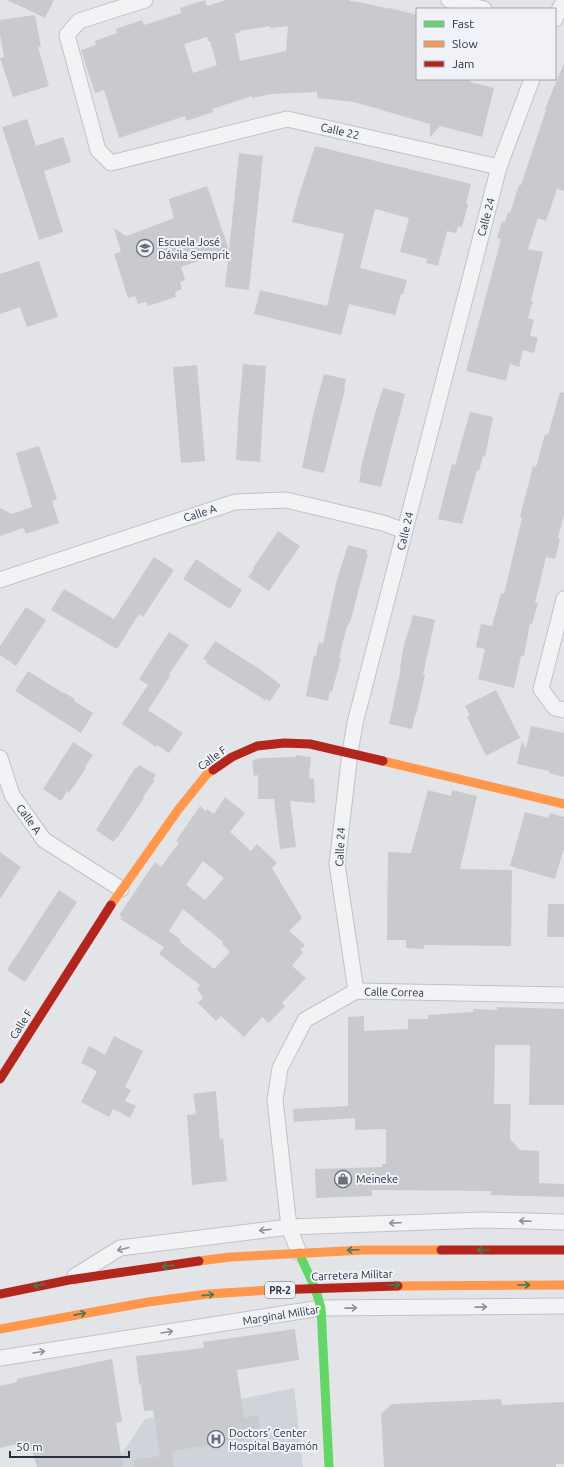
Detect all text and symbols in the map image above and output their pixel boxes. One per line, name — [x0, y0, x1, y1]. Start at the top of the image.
legend — [416, 8, 556, 80]
text: Fast — [452, 17, 474, 30]
text: Slow — [452, 37, 478, 50]
text: Jam — [452, 57, 474, 70]
street label: Calle 22 — [320, 121, 360, 141]
street label: Calle 24 — [475, 197, 497, 237]
place label: Escuela José Dávila Semprit — [158, 236, 230, 261]
school or university icon: Escuela José Dávila Semprit — [135, 238, 155, 258]
street label: Calle A — [182, 502, 219, 524]
street label: Calle 24 — [394, 511, 416, 551]
street label: Calle F — [195, 743, 229, 772]
street label: Calle A — [14, 802, 44, 837]
street label: Calle 24 — [333, 827, 347, 867]
street label: Calle Correa — [364, 985, 424, 999]
street label: Calle F — [7, 1007, 35, 1041]
shop icon: Meineke — [333, 1169, 353, 1189]
place label: Meineke — [356, 1173, 398, 1185]
one-way arrow — [519, 1217, 532, 1225]
one-way arrow — [389, 1219, 402, 1227]
one-way arrow — [259, 1226, 272, 1234]
one-way arrow — [116, 1245, 129, 1253]
one-way arrow — [477, 1246, 490, 1254]
one-way arrow — [347, 1247, 360, 1254]
one-way arrow — [162, 1262, 175, 1270]
street label: Carretera Militar — [311, 1268, 394, 1282]
one-way arrow — [33, 1281, 46, 1289]
one-way arrow — [387, 1281, 400, 1289]
one-way arrow — [517, 1281, 530, 1289]
road number: PR-2 — [265, 1282, 295, 1298]
one-way arrow — [201, 1291, 214, 1299]
street label: Marginal Militar — [242, 1303, 321, 1327]
one-way arrow — [474, 1303, 487, 1311]
one-way arrow — [344, 1304, 357, 1312]
one-way arrow — [73, 1310, 86, 1318]
one-way arrow — [160, 1328, 173, 1336]
one-way arrow — [32, 1348, 45, 1356]
place label: Doctors' Center Hospital Bayamón — [229, 1427, 318, 1452]
hospital icon: Doctors' Center Hospital Bayamón — [206, 1429, 226, 1449]
scale bar — [10, 1433, 129, 1459]
text: 50 m — [16, 1440, 43, 1453]

